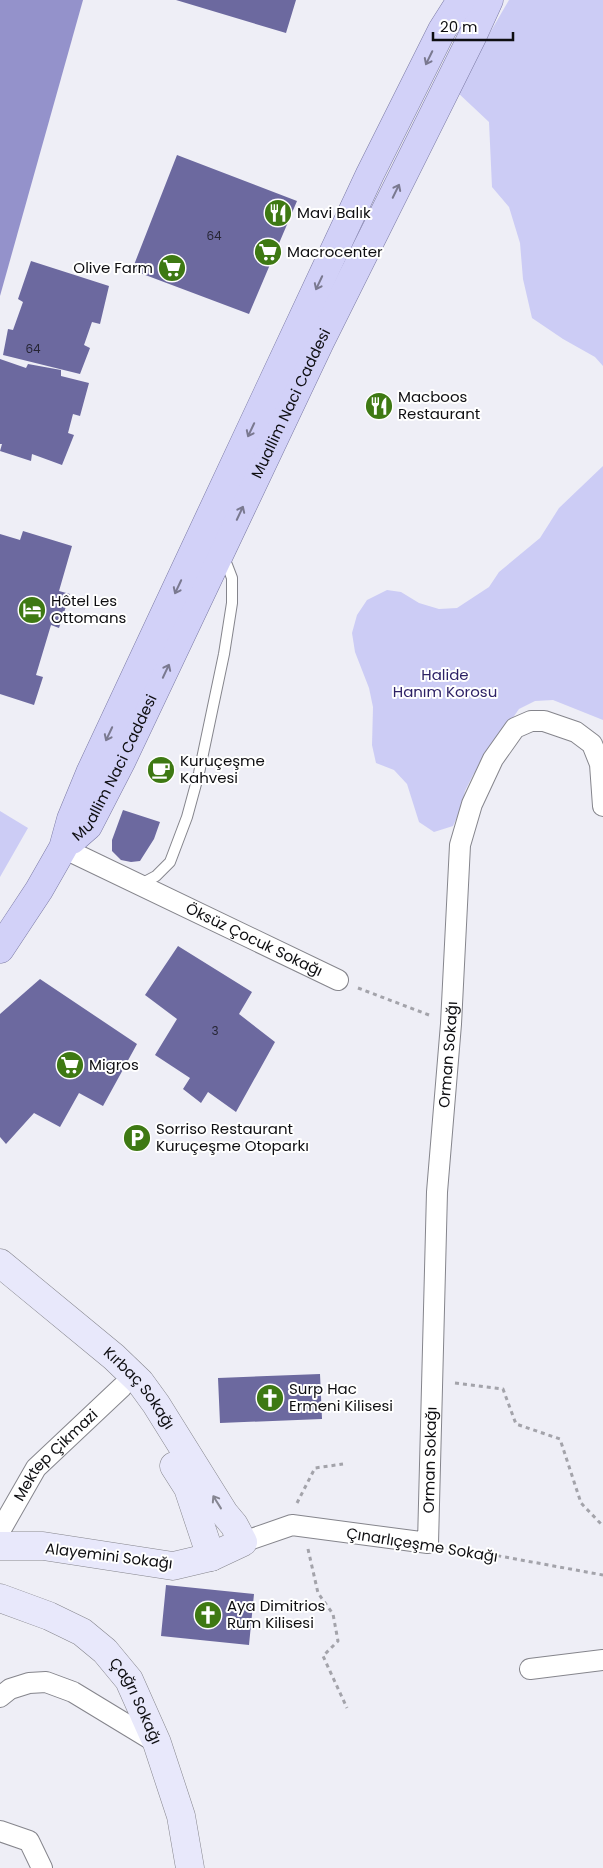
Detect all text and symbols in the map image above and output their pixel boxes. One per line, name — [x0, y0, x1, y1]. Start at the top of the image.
scale bar — [433, 10, 513, 42]
text: 20 m — [440, 16, 478, 37]
one-way arrow — [424, 50, 433, 65]
one-way arrow — [392, 184, 401, 199]
restaurant icon: Mavi Balık — [263, 198, 293, 228]
place label: Mavi Balık — [297, 202, 371, 223]
house number: 64 — [206, 227, 222, 244]
supermarket icon: Macrocenter — [253, 237, 283, 267]
place label: Macrocenter — [287, 241, 383, 262]
supermarket icon: Olive Farm — [157, 253, 187, 283]
place label: Olive Farm — [73, 257, 153, 278]
one-way arrow — [314, 275, 324, 290]
street label: Muallim Naci Caddesi — [246, 325, 335, 482]
house number: 64 — [25, 340, 41, 357]
place label: Macboos Restaurant — [398, 386, 480, 424]
restaurant icon: Macboos Restaurant — [364, 391, 394, 421]
one-way arrow — [245, 422, 255, 437]
one-way arrow — [236, 506, 246, 521]
one-way arrow — [172, 579, 182, 594]
place label: Hôtel Les Ottomans — [51, 590, 127, 628]
hotel icon: Hôtel Les Ottomans — [17, 595, 47, 625]
one-way arrow — [161, 664, 171, 679]
park label: Halide Hanım Korosu — [393, 664, 497, 702]
street label: Muallim Naci Caddesi — [67, 691, 162, 845]
one-way arrow — [103, 726, 113, 741]
place label: Kuruçeşme Kahvesi — [180, 750, 265, 788]
cafe icon: Kuruçeşme Kahvesi — [146, 755, 176, 785]
street label: Öksüz Çocuk Sokağı — [182, 897, 326, 981]
street label: Orman Sokağı — [433, 1001, 462, 1109]
house number: 3 — [211, 1022, 219, 1039]
supermarket icon: Migros — [55, 1050, 85, 1080]
place label: Migros — [89, 1054, 139, 1075]
place label: Sorriso Restaurant Kuruçeşme Otoparkı — [156, 1118, 309, 1156]
parking icon: Sorriso Restaurant Kuruçeşme Otoparkı — [122, 1123, 152, 1153]
street label: Kırbaç Sokağı — [99, 1342, 180, 1433]
place label: Surp Hac Ermeni Kilisesi — [289, 1378, 393, 1416]
church icon: Surp Hac Ermeni Kilisesi — [255, 1383, 285, 1413]
street label: Mektep Çikmazi — [8, 1404, 102, 1505]
street label: Orman Sokağı — [418, 1406, 441, 1514]
one-way arrow — [211, 1495, 221, 1509]
street label: Çınarlıçeşme Sokağı — [345, 1522, 499, 1567]
street label: Alayemini Sokağı — [44, 1537, 174, 1574]
place label: Aya Dimitrios Rum Kilisesi — [227, 1595, 325, 1633]
church icon: Aya Dimitrios Rum Kilisesi — [193, 1600, 223, 1630]
street label: Çağrı Sokağı — [105, 1653, 167, 1747]

